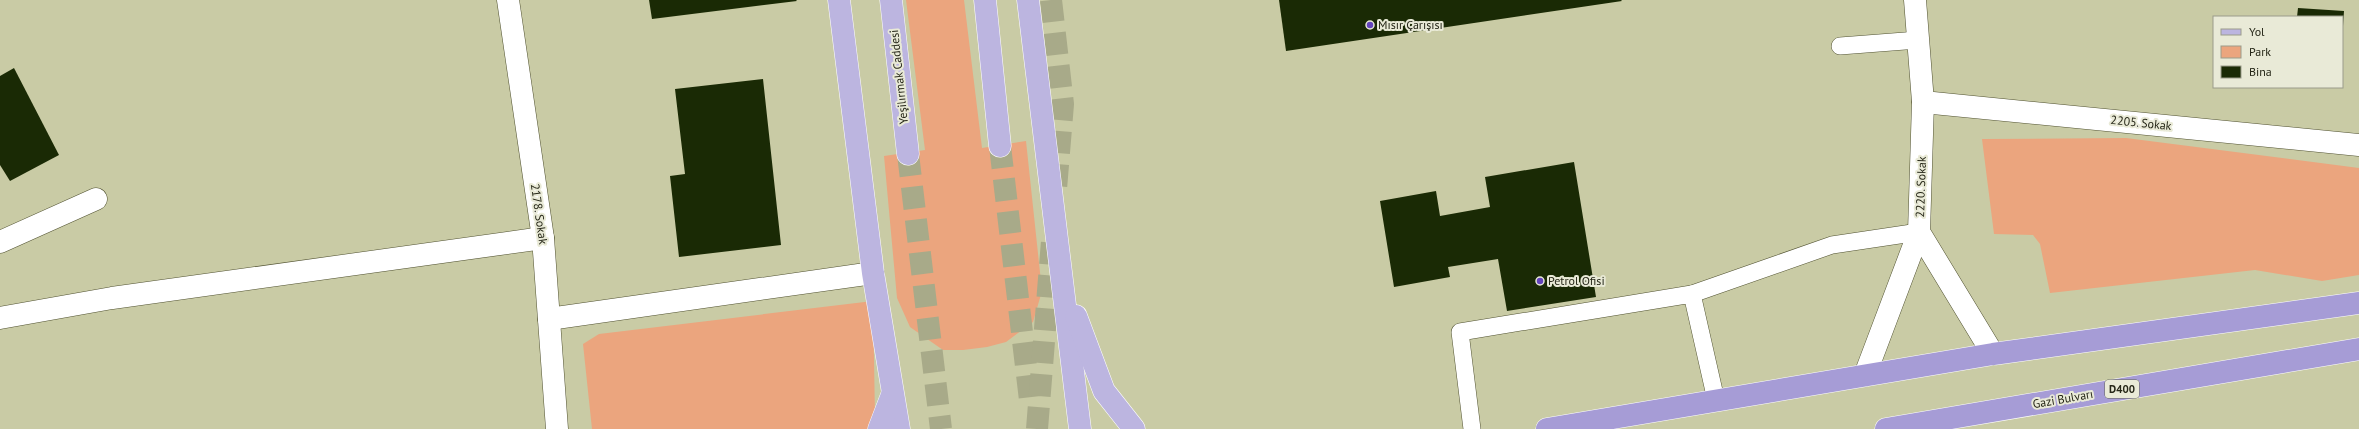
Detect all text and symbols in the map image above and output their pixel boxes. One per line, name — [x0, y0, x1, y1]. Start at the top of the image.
legend — [2213, 16, 2343, 88]
place label: Mısır Çarışısı — [1378, 17, 1443, 32]
marker: Mısır Çarışısı — [1365, 20, 1375, 30]
text: Yol — [2249, 24, 2265, 39]
street label: Yeşilırmak Caddesi — [886, 29, 911, 125]
text: Park — [2249, 44, 2271, 59]
text: Bina — [2249, 64, 2272, 79]
street label: 2205. Sokak — [2110, 112, 2173, 133]
street label: 2220. Sokak — [1912, 156, 1929, 218]
street label: 2178. Sokak — [528, 183, 551, 246]
place label: Petrol Ofisi — [1548, 273, 1605, 288]
marker: Petrol Ofisi — [1535, 276, 1545, 286]
road number: D400 — [2105, 380, 2139, 398]
street label: Gazi Bulvarı — [2032, 386, 2094, 411]

